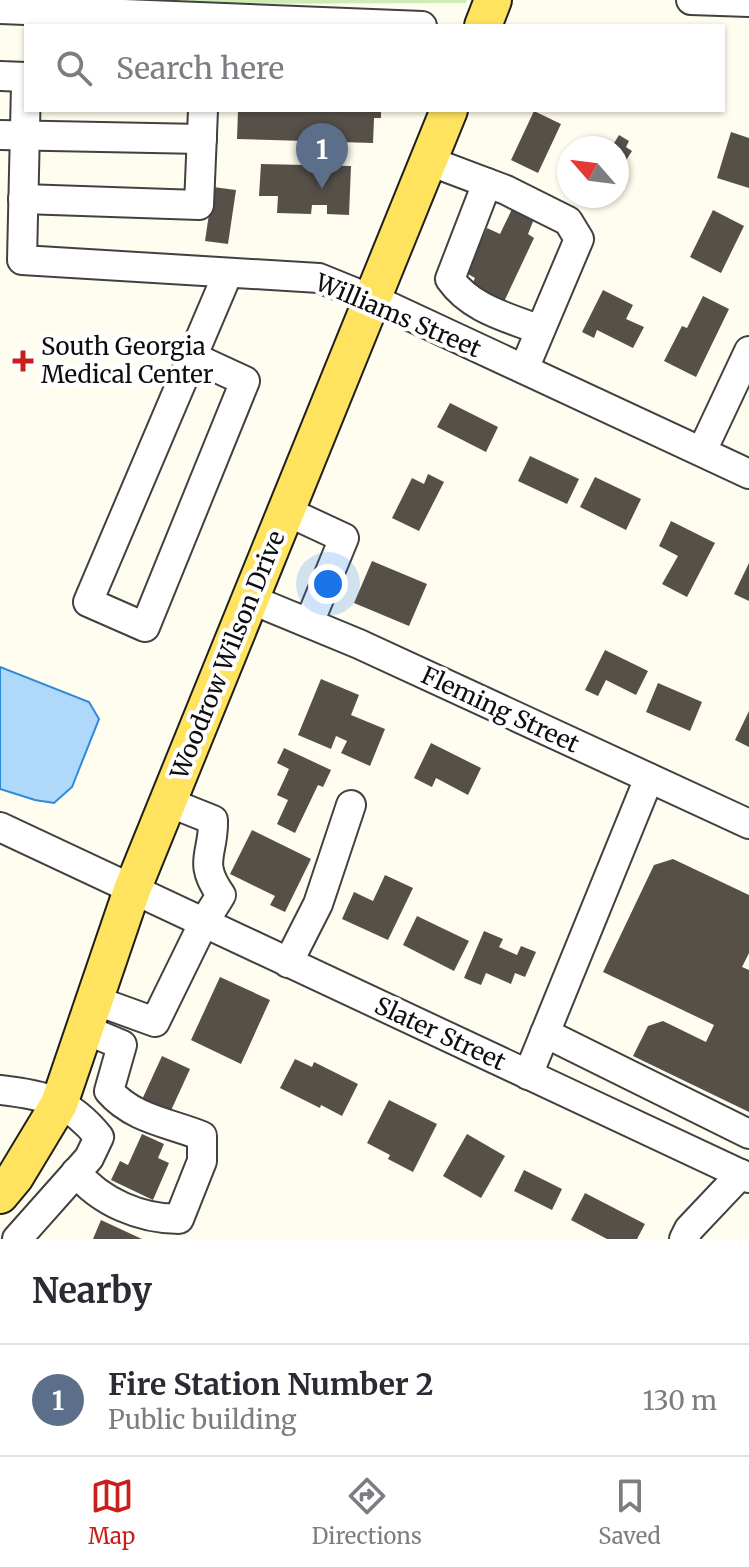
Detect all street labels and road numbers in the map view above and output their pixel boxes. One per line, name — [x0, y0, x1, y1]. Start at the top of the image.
street label: Williams Street — [310, 266, 486, 365]
street label: Woodrow Wilson Drive — [163, 526, 292, 785]
street label: Fleming Street — [416, 659, 585, 760]
street label: Slater Street — [370, 990, 511, 1078]

